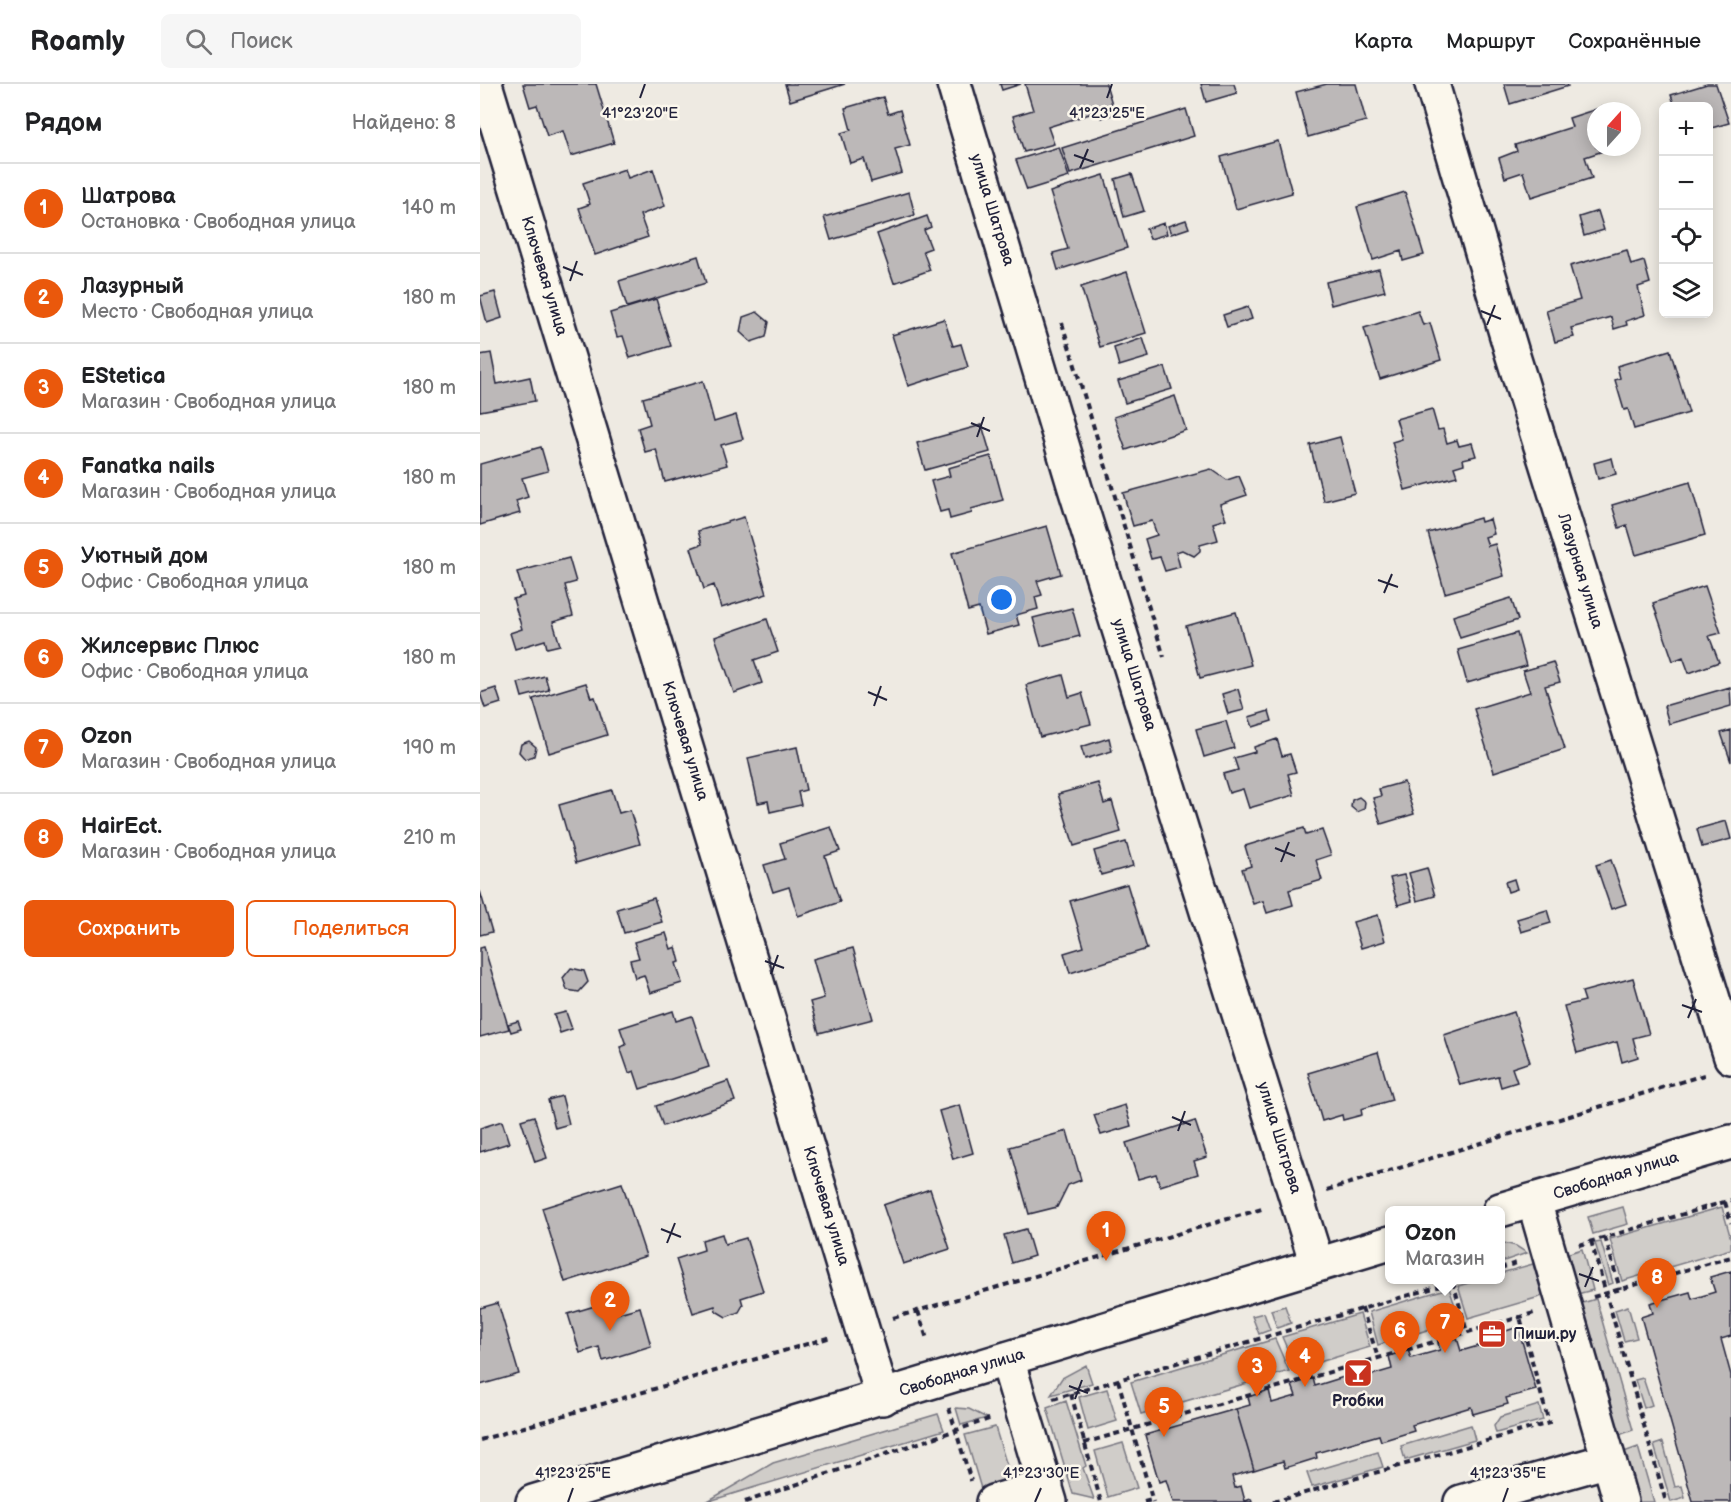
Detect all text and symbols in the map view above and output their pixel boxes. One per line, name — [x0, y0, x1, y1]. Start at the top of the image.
search box — [161, 14, 581, 68]
text: Roamly — [30, 25, 125, 58]
icon: search — [182, 25, 215, 58]
text: Поиск — [230, 28, 293, 55]
text: Карта — [1354, 29, 1413, 54]
text: Маршрут — [1446, 29, 1535, 54]
text: Сохранённые — [1568, 29, 1701, 54]
north arrow — [1587, 102, 1641, 156]
map controls — [1659, 102, 1713, 318]
button: + — [1659, 102, 1713, 156]
text: 41°23'20"E — [602, 104, 678, 123]
text: 41°23'25"E — [1069, 104, 1145, 123]
text: Рядом — [24, 108, 102, 139]
text: Найдено: 8 — [352, 111, 456, 135]
street label: улица Шатрова — [966, 152, 1018, 269]
button: − — [1659, 156, 1713, 210]
text: Шатрова — [81, 183, 176, 210]
text: 1 — [39, 196, 48, 220]
text: 140 m — [402, 196, 456, 220]
text: Остановка · Свободная улица — [81, 210, 356, 234]
button: locate — [1659, 210, 1713, 264]
street label: Ключевая улица — [517, 214, 571, 338]
button: layers — [1659, 264, 1713, 318]
text: Лазурный — [81, 273, 184, 300]
text: 2 — [38, 286, 49, 310]
text: 180 m — [403, 286, 456, 310]
text: Место · Свободная улица — [81, 300, 313, 324]
text: EStetica — [81, 363, 166, 390]
text: 3 — [38, 376, 49, 400]
text: 180 m — [403, 376, 456, 400]
text: Магазин · Свободная улица — [81, 390, 336, 414]
text: Fanatka nails — [81, 453, 215, 480]
text: 4 — [38, 466, 49, 490]
text: 180 m — [403, 466, 456, 490]
text: Магазин · Свободная улица — [81, 480, 336, 504]
street label: Лазурная улица — [1553, 510, 1607, 632]
text: Уютный дом — [81, 543, 208, 570]
text: 5 — [38, 556, 49, 580]
text: 180 m — [403, 556, 456, 580]
text: Офис · Свободная улица — [81, 570, 309, 594]
your location — [987, 585, 1016, 614]
street label: улица Шатрова — [1108, 617, 1160, 734]
text: Жилсервис Плюс — [81, 633, 259, 660]
text: 6 — [37, 646, 50, 670]
text: 180 m — [403, 646, 456, 670]
text: Офис · Свободная улица — [81, 660, 309, 684]
street label: Ключевая улица — [658, 679, 712, 803]
text: Ozon — [81, 723, 132, 750]
text: 7 — [38, 736, 49, 760]
text: 190 m — [403, 736, 456, 760]
text: Магазин · Свободная улица — [81, 750, 336, 774]
text: HairEct. — [81, 813, 162, 840]
text: 8 — [37, 826, 50, 850]
text: 210 m — [403, 826, 456, 850]
text: Магазин · Свободная улица — [81, 840, 336, 864]
button: Сохранить — [24, 900, 234, 957]
button: Поделиться — [246, 900, 456, 957]
street label: улица Шатрова — [1253, 1080, 1305, 1197]
street label: Ключевая улица — [799, 1144, 853, 1268]
street label: Свободная улица — [1551, 1148, 1681, 1204]
popup — [1385, 1206, 1505, 1284]
pin: 1 — [1086, 1212, 1126, 1261]
text: Ozon — [1405, 1220, 1456, 1247]
text: Магазин — [1405, 1247, 1485, 1271]
pin: 8 — [1638, 1258, 1676, 1308]
pin: 2 — [590, 1282, 630, 1331]
pin: 7 — [1426, 1304, 1464, 1353]
pin: 6 — [1380, 1312, 1420, 1361]
office icon: Пиши.ру — [1476, 1318, 1508, 1350]
place label: Пиши.ру — [1513, 1325, 1577, 1344]
pin: 4 — [1286, 1338, 1324, 1387]
street label: Свободная улица — [897, 1345, 1027, 1401]
pin: 3 — [1238, 1348, 1276, 1397]
bar icon: Proбки — [1342, 1357, 1374, 1389]
pin: 5 — [1144, 1388, 1184, 1437]
place label: Proбки — [1332, 1392, 1384, 1411]
text: 41°23'25"E — [535, 1464, 611, 1483]
text: 41°23'30"E — [1003, 1464, 1079, 1483]
text: 41°23'35"E — [1470, 1464, 1546, 1483]

